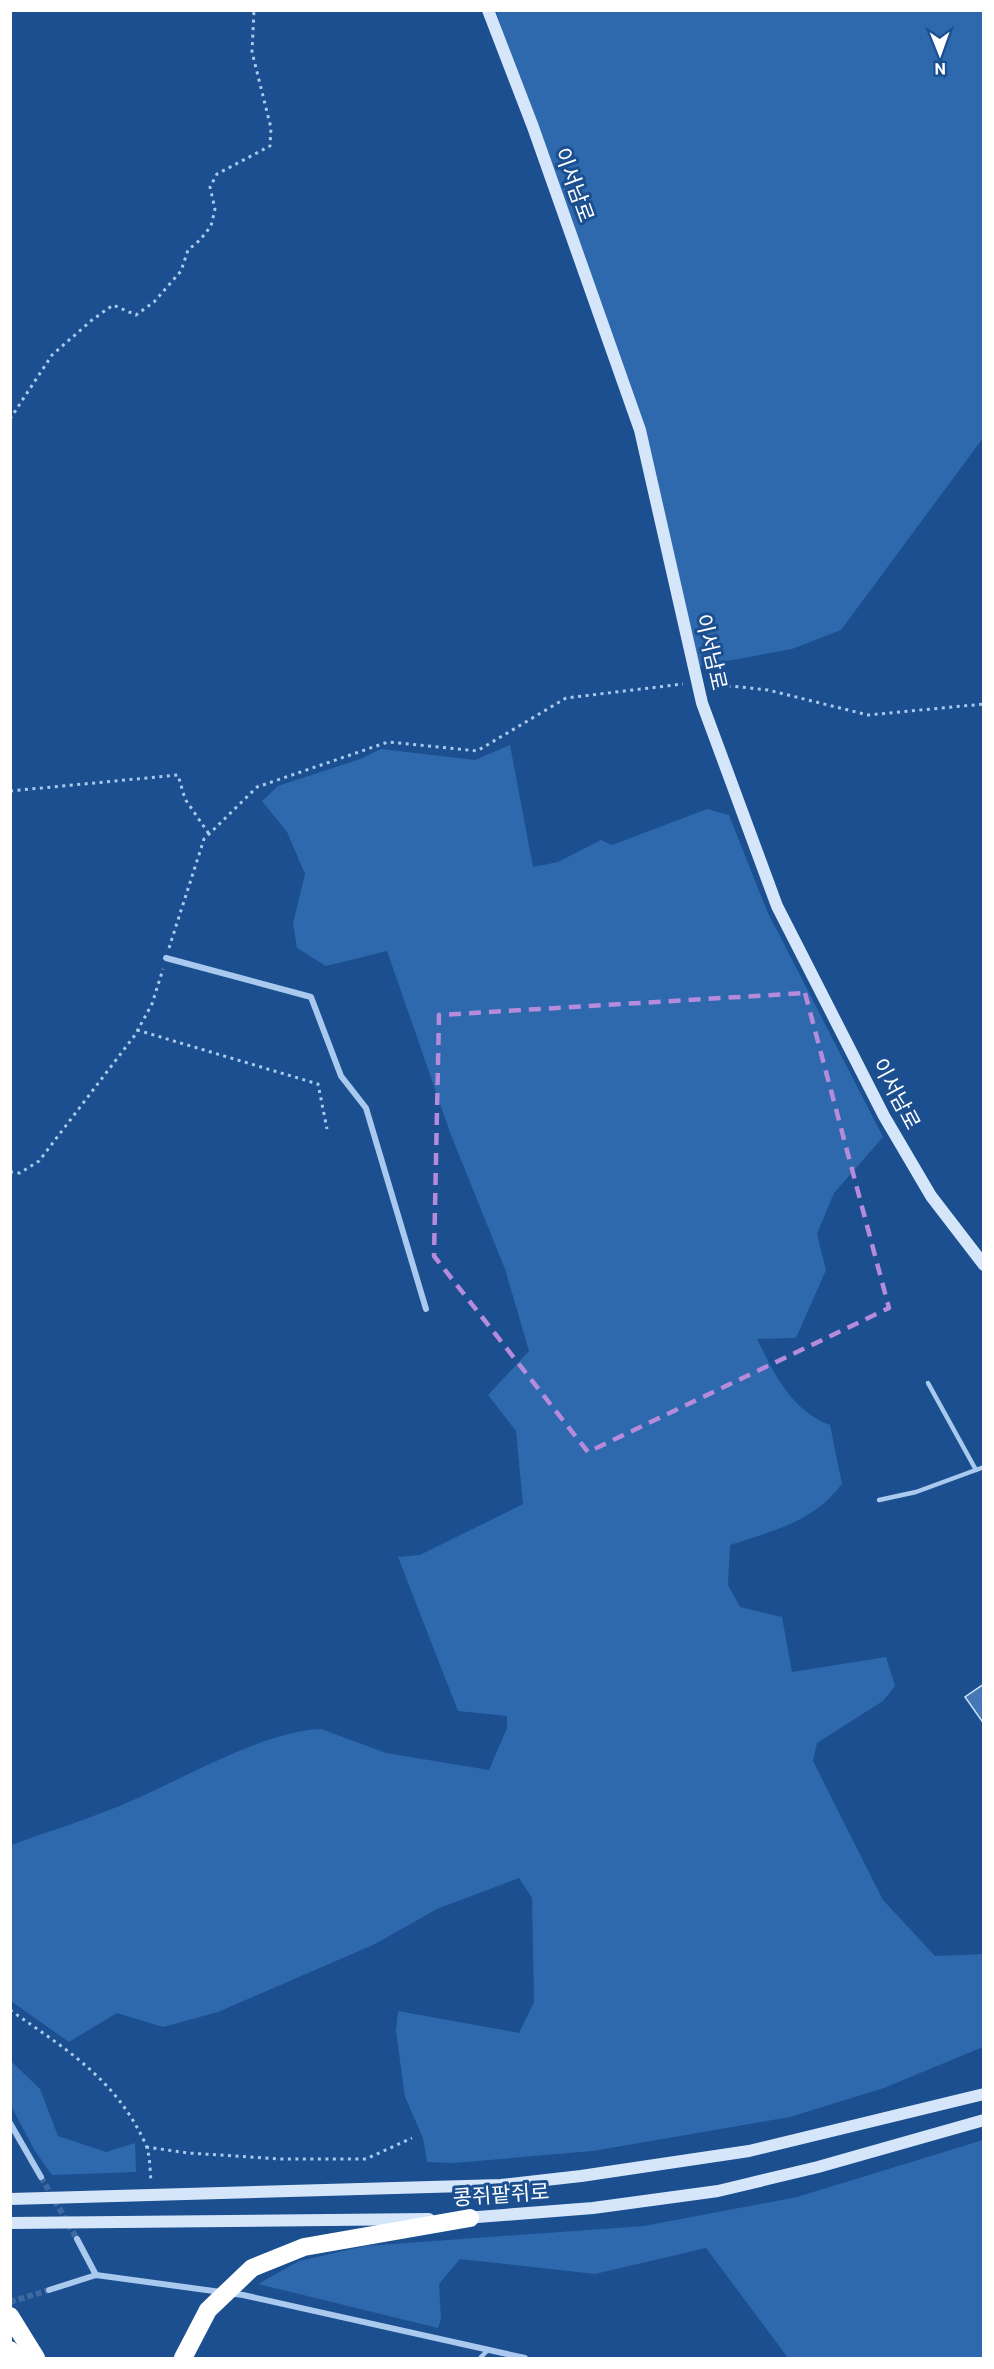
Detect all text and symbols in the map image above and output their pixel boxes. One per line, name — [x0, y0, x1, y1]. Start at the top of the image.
north arrow — [910, 24, 970, 84]
text: N — [934, 59, 946, 78]
street label: 이서남로 — [550, 145, 598, 225]
street label: 이서남로 — [691, 612, 731, 692]
street label: 이서남로 — [867, 1054, 925, 1134]
street label: 콩쥐팥쥐로 — [452, 2180, 550, 2210]

